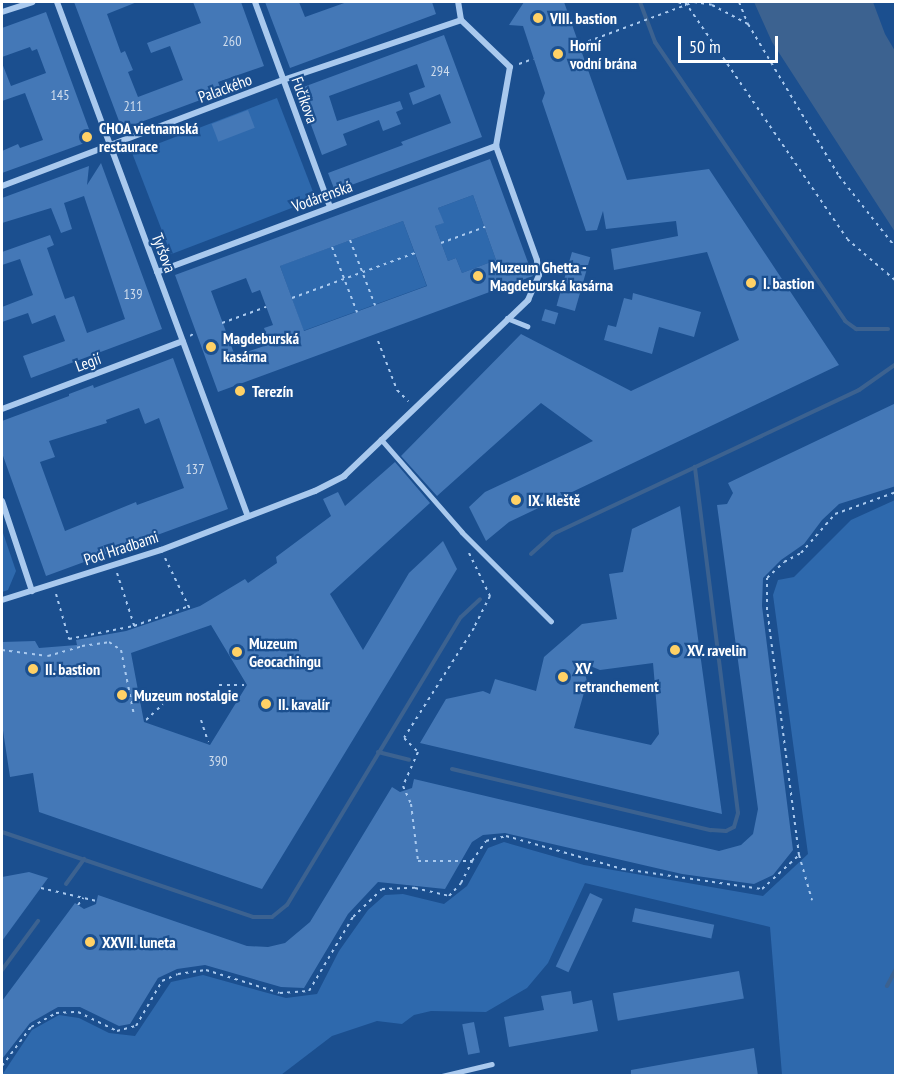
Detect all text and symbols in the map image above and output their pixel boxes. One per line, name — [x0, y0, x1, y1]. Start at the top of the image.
place label: VIII. bastion — [550, 8, 618, 28]
marker: VIII. bastion — [531, 11, 545, 25]
scale bar — [681, 24, 782, 62]
house number: 260 — [223, 33, 241, 49]
place label: Horní vodní brána — [570, 35, 637, 73]
text: 50 m — [689, 35, 721, 58]
marker: Horní vodní brána — [551, 47, 565, 61]
house number: 294 — [431, 63, 449, 79]
street label: Palackého — [196, 69, 254, 107]
street label: Fučíkova — [288, 74, 322, 126]
house number: 145 — [51, 87, 69, 103]
house number: 211 — [124, 98, 142, 114]
place label: CHOA vietnamská restaurace — [99, 118, 199, 156]
marker: CHOA vietnamská restaurace — [80, 130, 94, 144]
street label: Vodárenská — [289, 176, 355, 216]
street label: Tyršova — [148, 231, 180, 275]
place label: Muzeum Ghetta - Magdeburská kasárna — [490, 257, 613, 295]
marker: Muzeum Ghetta - Magdeburská kasárna — [471, 269, 485, 283]
place label: I. bastion — [763, 273, 815, 293]
marker: I. bastion — [744, 276, 758, 290]
house number: 139 — [124, 286, 142, 302]
place label: Magdeburská kasárna — [223, 328, 299, 366]
marker: Magdeburská kasárna — [204, 340, 218, 354]
street label: Legií — [72, 348, 104, 376]
place label: Terezín — [252, 381, 293, 401]
marker: Terezín — [233, 384, 247, 398]
house number: 137 — [186, 461, 204, 477]
place label: IX. kleště — [528, 490, 581, 510]
marker: IX. kleště — [509, 493, 523, 507]
street label: Pod Hradbami — [81, 527, 161, 569]
place label: Muzeum Geocachingu — [249, 633, 321, 671]
place label: XV. ravelin — [687, 640, 747, 660]
marker: XV. ravelin — [668, 643, 682, 657]
marker: Muzeum Geocachingu — [230, 645, 244, 659]
place label: XV. retranchement — [575, 658, 659, 696]
place label: II. bastion — [45, 659, 101, 679]
marker: II. bastion — [26, 662, 40, 676]
marker: XV. retranchement — [556, 670, 570, 684]
place label: Muzeum nostalgie — [134, 685, 238, 705]
marker: Muzeum nostalgie — [115, 688, 129, 702]
place label: II. kavalír — [278, 694, 331, 714]
marker: II. kavalír — [259, 697, 273, 711]
house number: 390 — [209, 753, 227, 769]
place label: XXVII. luneta — [102, 932, 177, 952]
marker: XXVII. luneta — [83, 935, 97, 949]

